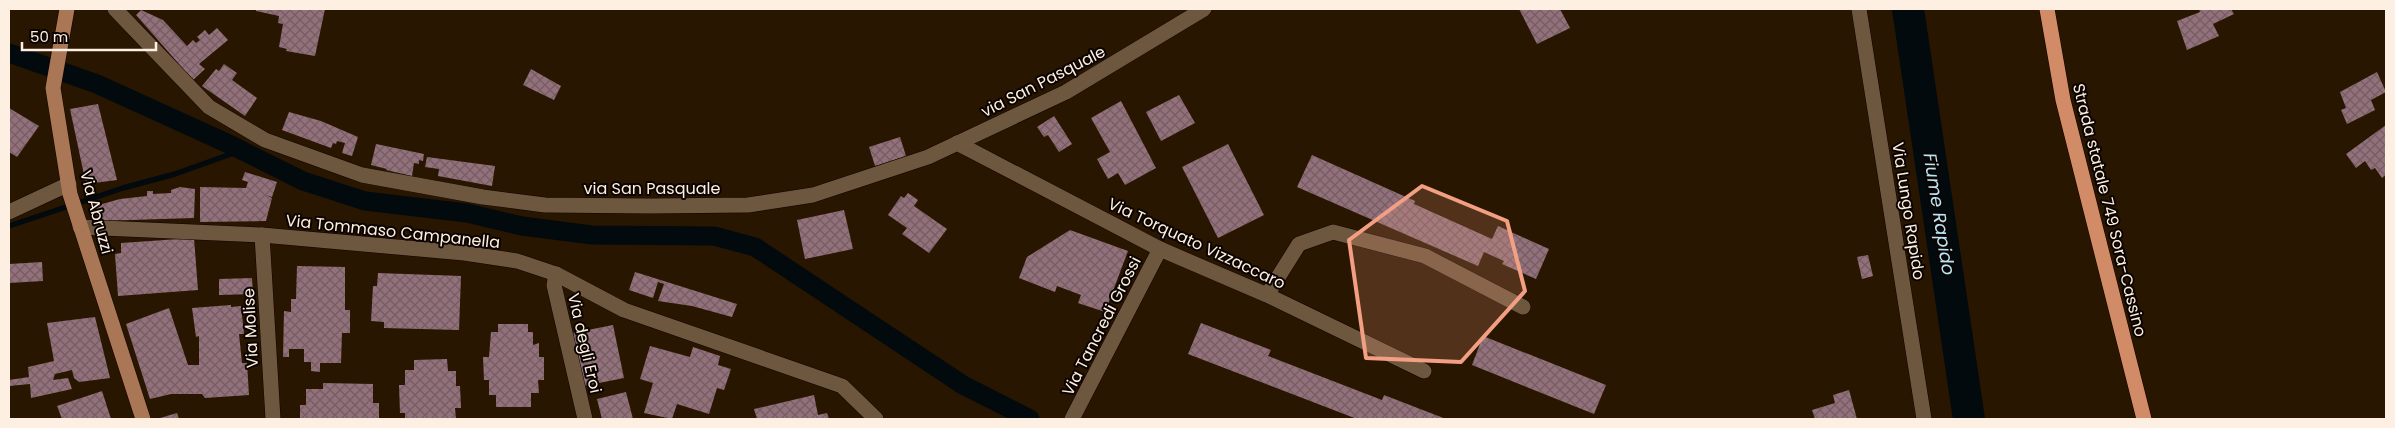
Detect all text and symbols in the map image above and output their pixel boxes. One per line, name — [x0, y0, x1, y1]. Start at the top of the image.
scale bar — [22, 20, 156, 52]
text: 50 m — [30, 26, 68, 47]
street label: via San Pasquale — [977, 40, 1109, 123]
street label: Strada statale 749 Sora-Cassino — [2067, 81, 2152, 339]
street label: Via Lungo Rapido — [1886, 141, 1931, 281]
water label: Fiume Rapido — [1917, 151, 1961, 277]
street label: Via Abruzzi — [74, 168, 119, 257]
street label: via San Pasquale — [584, 177, 721, 200]
street label: Via Torquato Vizzaccaro — [1104, 192, 1289, 295]
street label: Via Tommaso Campanella — [285, 209, 501, 254]
street label: Via Tancredi Grossi — [1056, 253, 1147, 400]
street label: Via Molise — [237, 287, 264, 369]
street label: Via degli Eroi — [562, 291, 607, 395]

